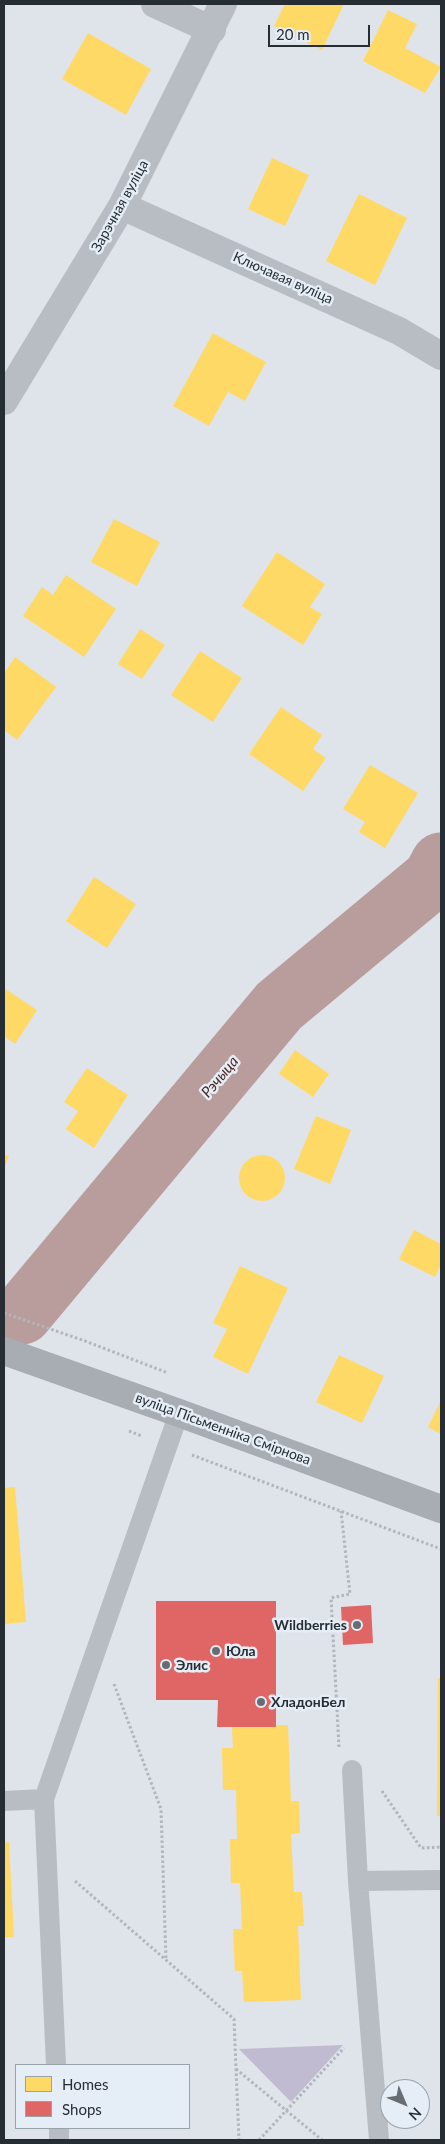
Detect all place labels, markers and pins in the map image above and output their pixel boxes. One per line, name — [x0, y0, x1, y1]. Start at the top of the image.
place label: Wildberries — [274, 1617, 347, 1633]
marker: Wildberries — [351, 1619, 363, 1631]
place label: Юла — [226, 1643, 256, 1659]
marker: Юла — [210, 1645, 222, 1657]
place label: Элис — [176, 1657, 208, 1673]
marker: Элис — [160, 1659, 172, 1671]
place label: ХладонБел — [271, 1694, 345, 1710]
marker: ХладонБел — [255, 1696, 267, 1708]

